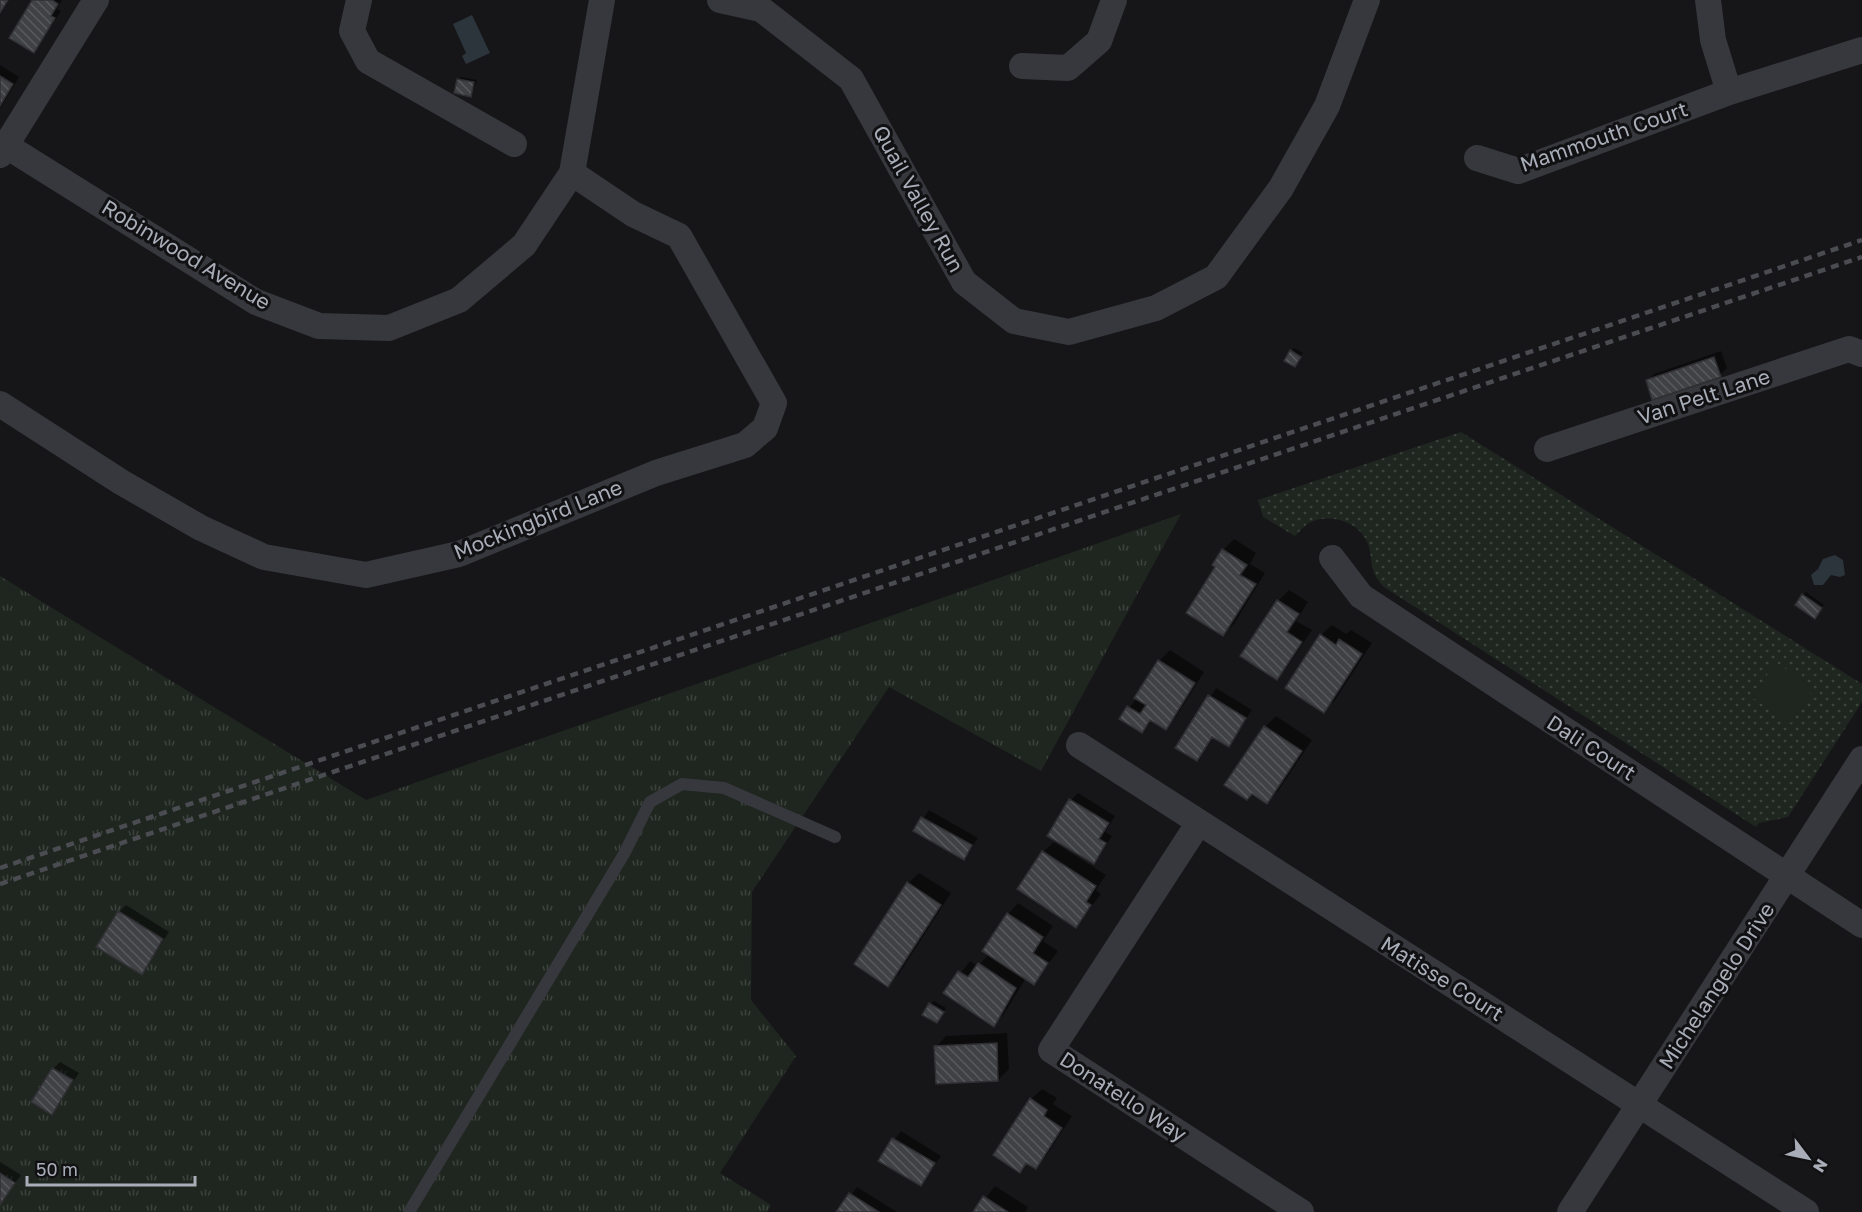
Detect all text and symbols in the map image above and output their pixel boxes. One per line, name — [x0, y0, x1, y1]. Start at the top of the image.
street label: Mammouth Court — [1516, 95, 1691, 177]
street label: Quail Valley Run — [868, 121, 970, 276]
street label: Robinwood Avenue — [97, 193, 276, 315]
street label: Van Pelt Lane — [1634, 362, 1773, 430]
street label: Mockingbird Lane — [450, 473, 626, 565]
street label: Dali Court — [1542, 709, 1641, 786]
street label: Michelangelo Drive — [1653, 897, 1780, 1074]
street label: Matisse Court — [1376, 930, 1509, 1026]
street label: Donatello Way — [1055, 1045, 1192, 1147]
north arrow — [1778, 1128, 1838, 1188]
scale bar — [27, 1149, 195, 1187]
text: N — [1809, 1155, 1832, 1176]
text: 50 m — [36, 1158, 78, 1180]

